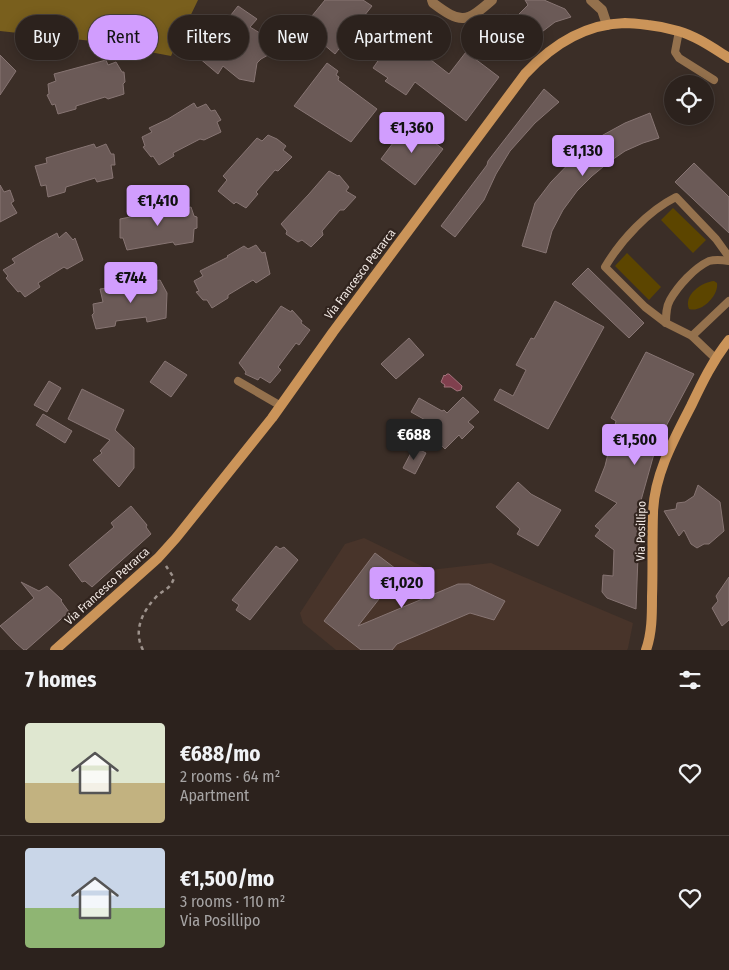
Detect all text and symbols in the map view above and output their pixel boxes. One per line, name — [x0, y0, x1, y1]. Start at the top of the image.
chip: Buy — [15, 15, 78, 60]
chip: Rent — [88, 15, 158, 60]
chip: Filters — [168, 15, 249, 60]
chip: New — [259, 15, 327, 60]
chip: Apartment — [337, 15, 451, 60]
chip: House — [461, 15, 543, 60]
map controls — [664, 75, 714, 125]
button: locate — [664, 75, 714, 125]
pin: €1,360 — [371, 112, 453, 154]
text: €1,360 — [390, 118, 434, 137]
pin: €1,130 — [542, 134, 624, 177]
text: €1,130 — [563, 141, 603, 160]
pin: €1,410 — [117, 184, 199, 227]
text: €1,410 — [138, 191, 178, 210]
street label: Via Francesco Petrarca — [322, 226, 398, 322]
pin: €744 — [101, 262, 161, 304]
text: €744 — [115, 268, 147, 287]
pin: €688 — [384, 418, 444, 461]
pin: €1,500 — [594, 424, 676, 466]
text: €688 — [397, 425, 431, 444]
text: €1,500 — [613, 430, 657, 449]
street label: Via Posillipo — [633, 501, 649, 561]
street label: Via Francesco Petrarca — [62, 544, 152, 628]
pin: €1,020 — [361, 566, 443, 609]
text: €1,020 — [381, 573, 424, 592]
icon: filters — [676, 666, 704, 694]
text: 7 homes — [25, 667, 96, 693]
text: €688/mo — [180, 741, 260, 767]
icon: home — [65, 743, 125, 803]
icon: heart — [676, 759, 704, 787]
text: 2 rooms · 64 m² — [180, 767, 280, 786]
text: Apartment — [180, 786, 249, 805]
text: €1,500/mo — [180, 866, 274, 892]
icon: home — [65, 868, 125, 928]
icon: heart — [676, 884, 704, 912]
text: 3 rooms · 110 m² — [180, 892, 285, 911]
text: Via Posillipo — [180, 911, 260, 930]

